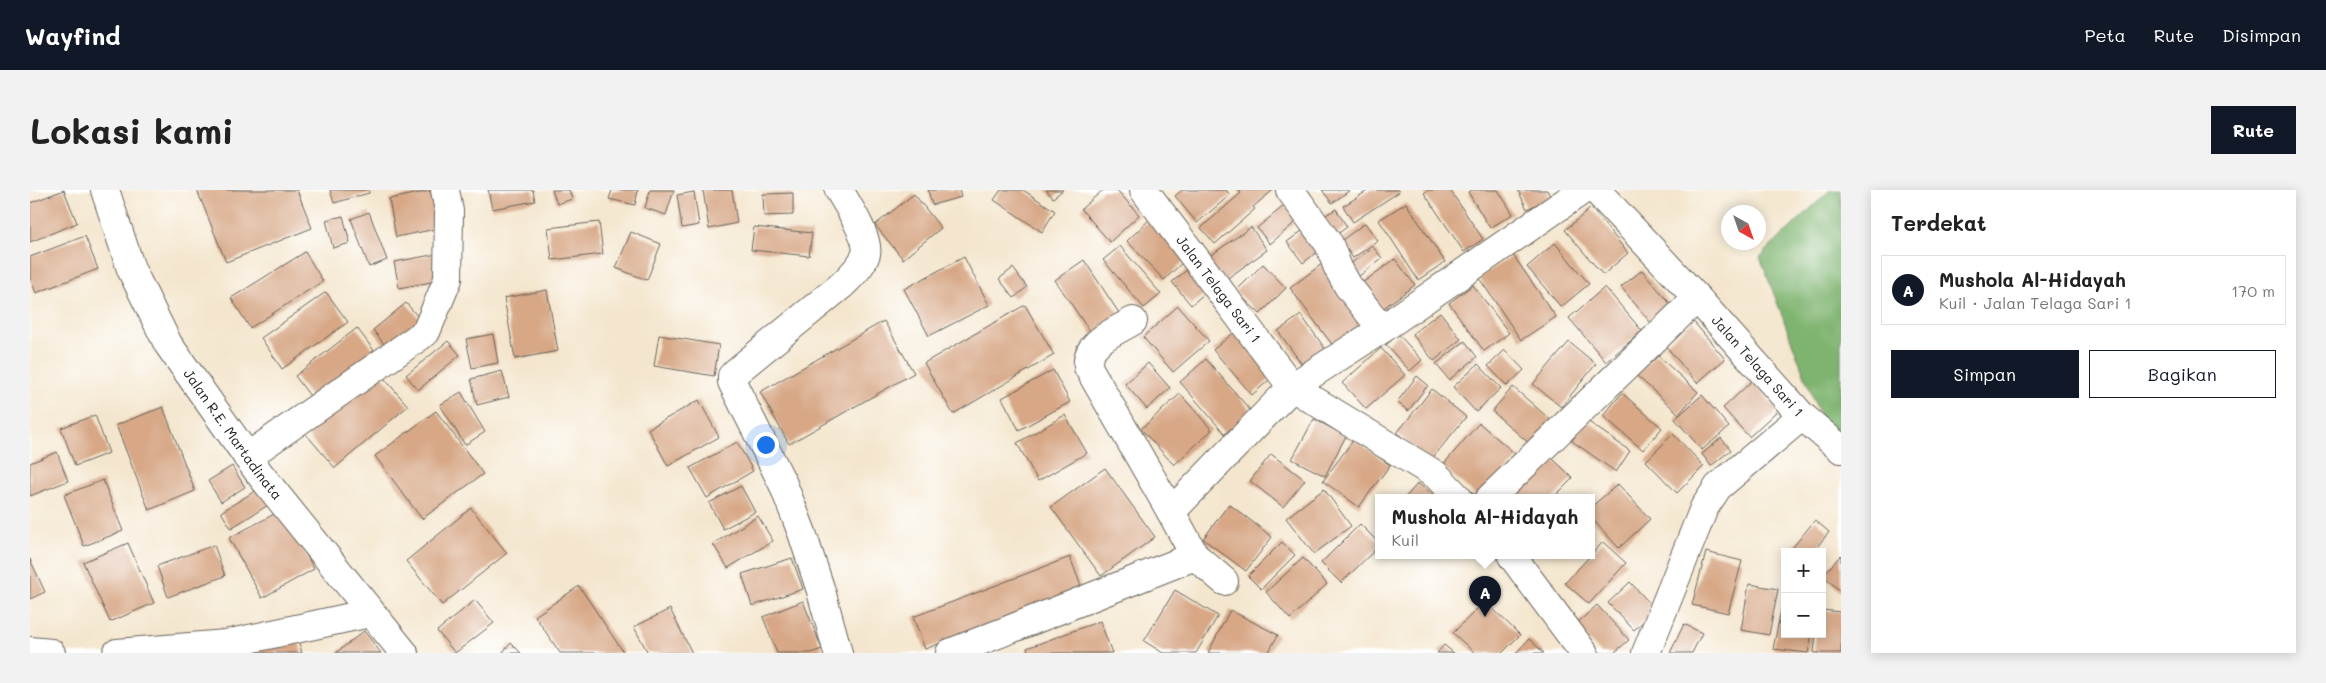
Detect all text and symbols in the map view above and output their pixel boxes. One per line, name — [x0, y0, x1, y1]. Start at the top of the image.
text: Wayfind — [25, 20, 121, 51]
text: Peta — [2084, 23, 2126, 47]
text: Rute — [2154, 23, 2194, 47]
text: Disimpan — [2222, 23, 2301, 47]
button: Rute — [2211, 106, 2296, 154]
text: Lokasi kami — [30, 107, 234, 153]
north arrow — [1721, 205, 1766, 250]
text: Terdekat — [1891, 209, 1986, 236]
street label: Jalan Telaga Sari 1 — [1172, 231, 1265, 346]
text: Mushola Al-Hidayah — [1939, 267, 2126, 292]
text: A — [1902, 280, 1914, 301]
text: 170 m — [2231, 280, 2275, 301]
text: Kuil · Jalan Telaga Sari 1 — [1939, 292, 2132, 313]
street label: Jalan Telaga Sari 1 — [1708, 311, 1808, 421]
button: Simpan — [1891, 350, 2079, 398]
button: Bagikan — [2089, 350, 2276, 398]
street label: Jalan R.E. Martadinata — [179, 365, 287, 504]
your location — [753, 432, 779, 458]
popup — [1375, 494, 1595, 559]
text: Mushola Al-Hidayah — [1392, 504, 1578, 529]
text: Kuil — [1392, 529, 1419, 550]
map controls — [1781, 548, 1826, 638]
button: + — [1781, 548, 1826, 593]
pin: A — [1469, 576, 1501, 617]
button: − — [1781, 593, 1826, 638]

